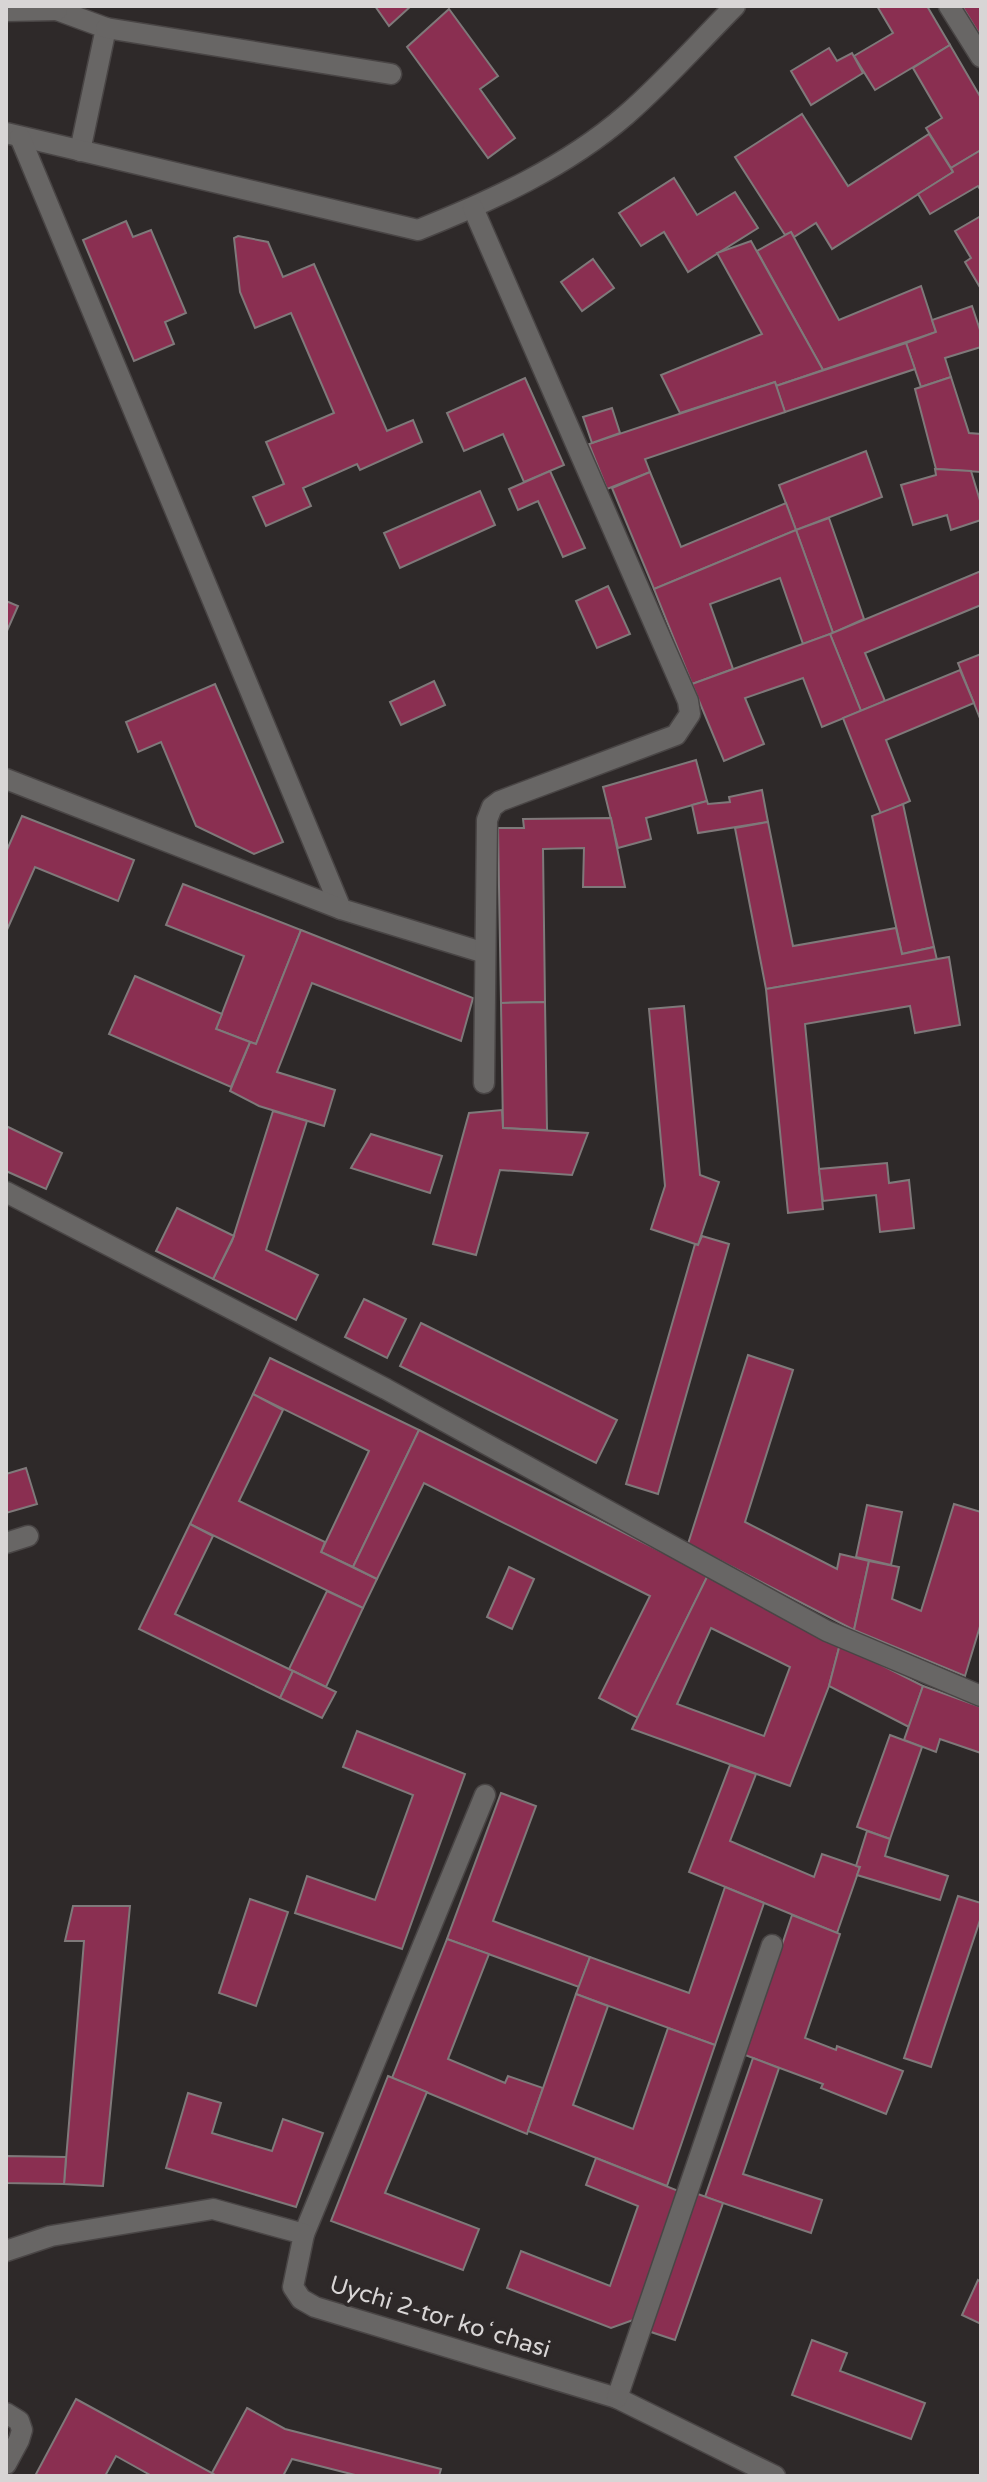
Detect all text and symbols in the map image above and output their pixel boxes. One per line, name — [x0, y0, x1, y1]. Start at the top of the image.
street label: Uychi 2-tor koʻchasi — [326, 2270, 554, 2364]

